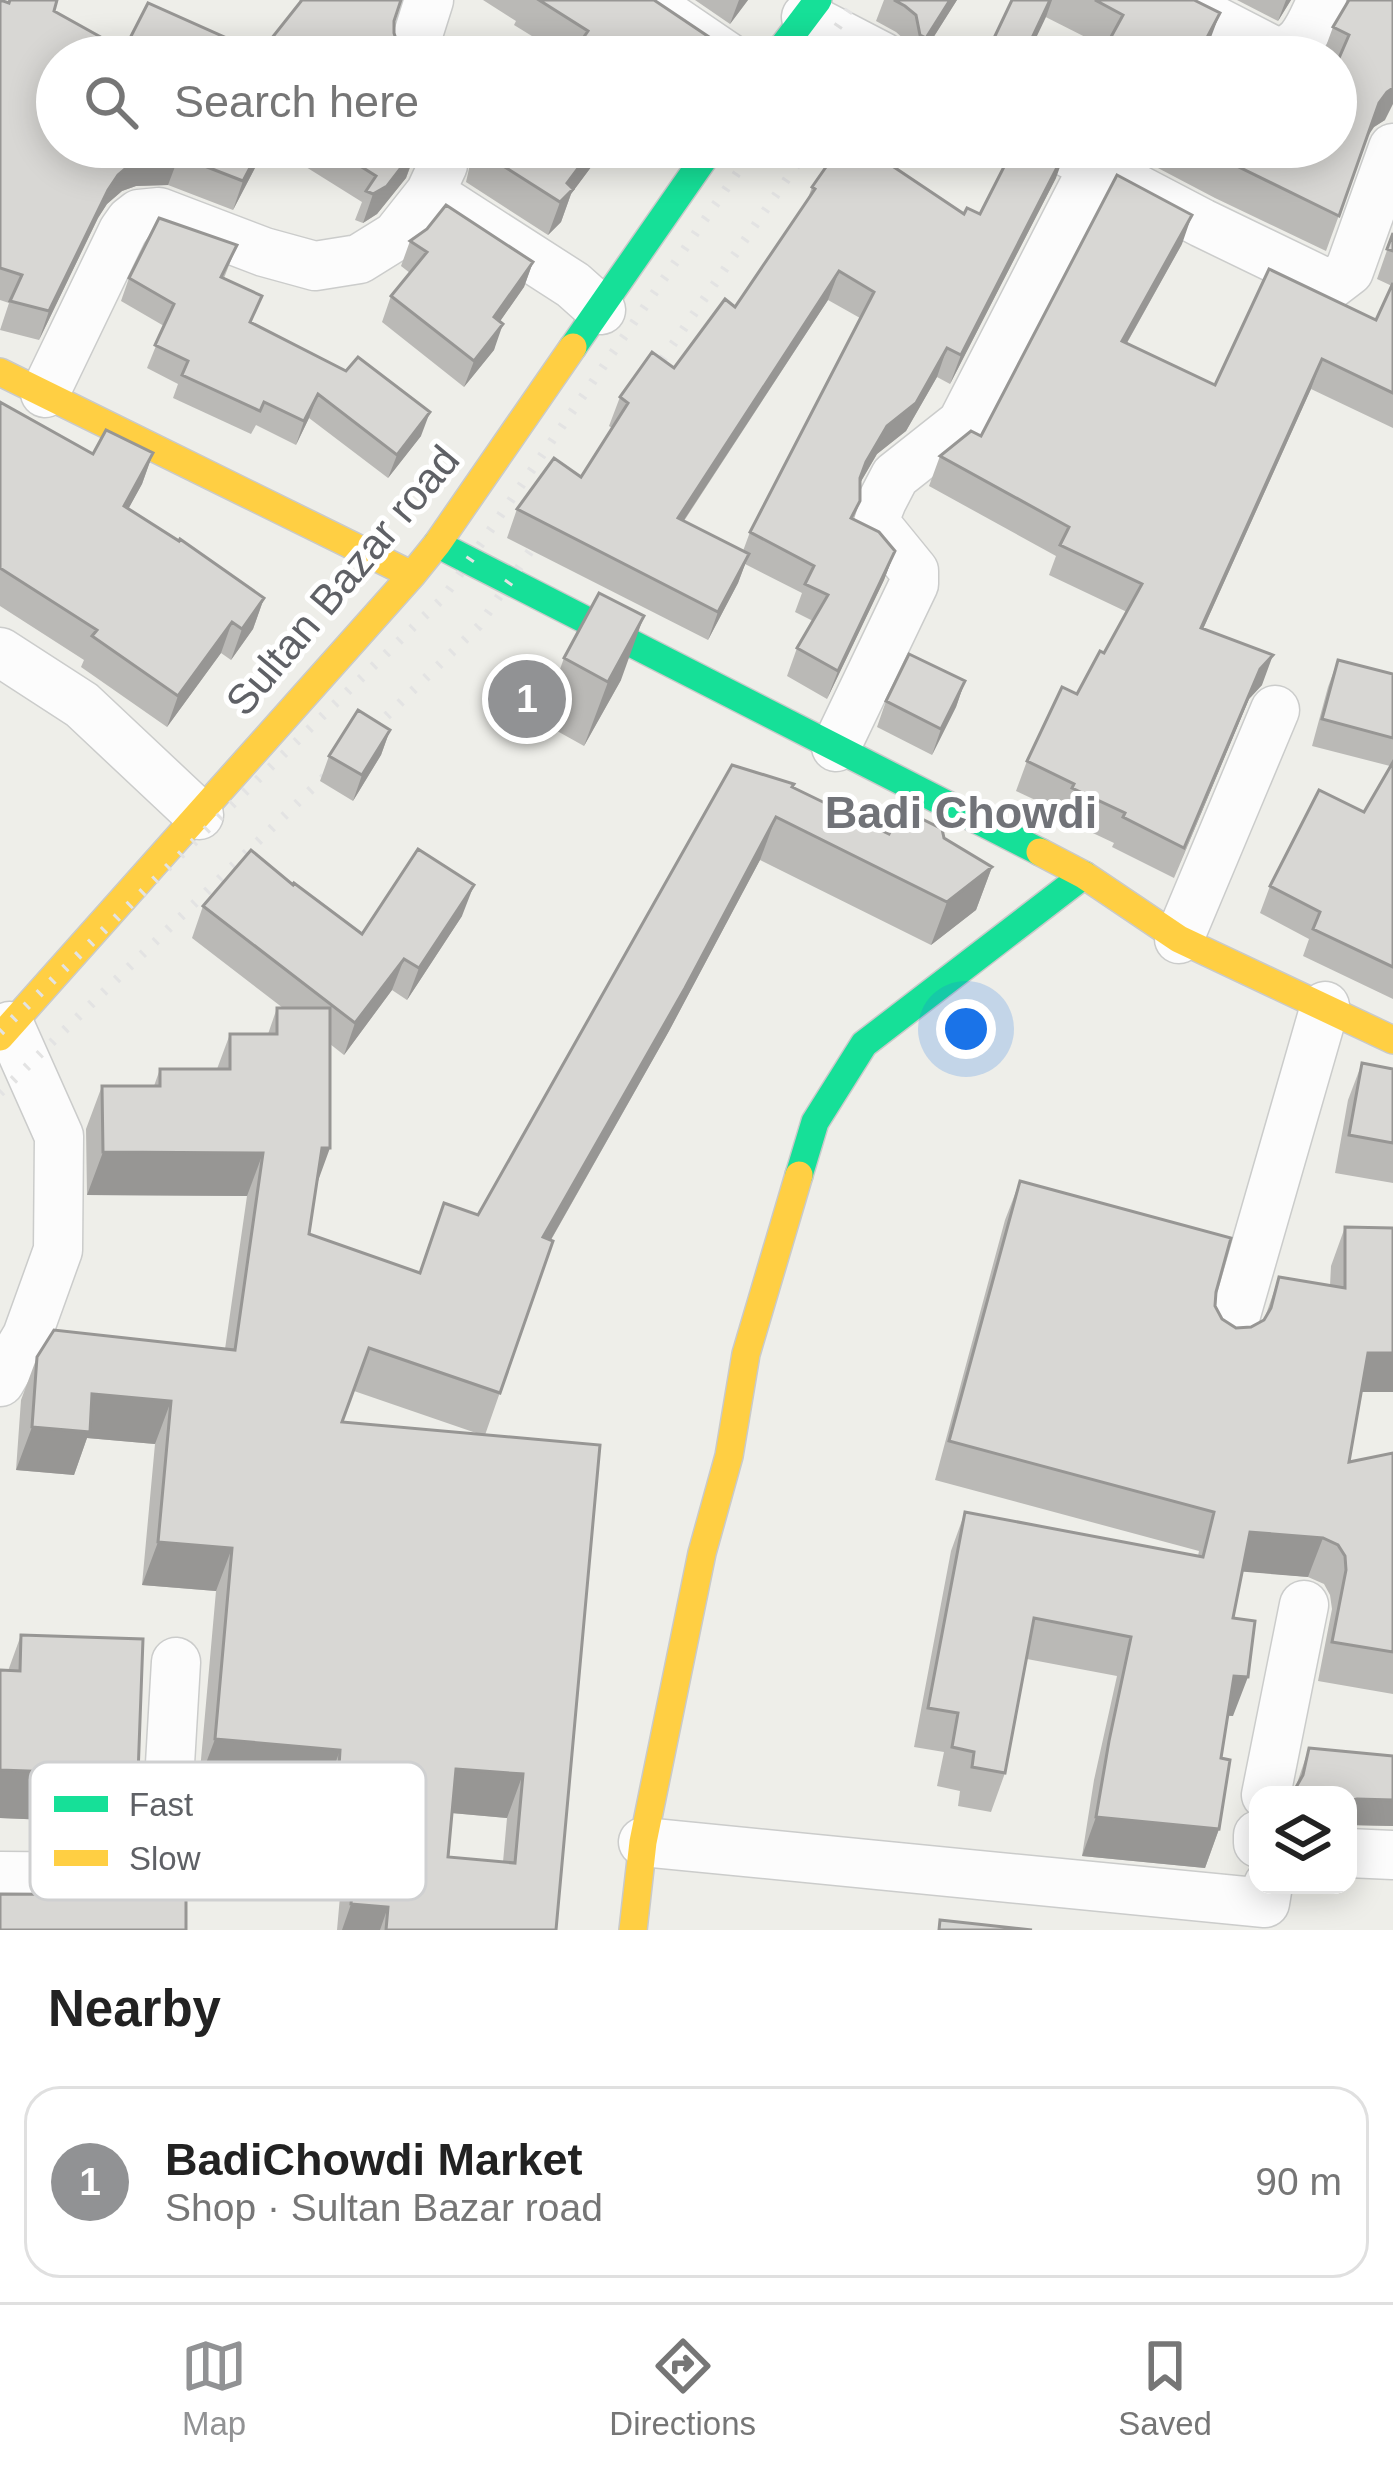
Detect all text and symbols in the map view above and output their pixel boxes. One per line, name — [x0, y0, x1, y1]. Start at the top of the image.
search box — [36, 36, 1357, 168]
icon: search — [78, 69, 144, 135]
text: Search here — [174, 76, 419, 127]
street label: Sultan Bazar road — [216, 436, 468, 724]
pin: 1 — [488, 654, 566, 744]
district label: Badi Chowdi — [825, 787, 1097, 838]
your location — [936, 999, 996, 1059]
legend — [30, 1762, 426, 1900]
text: Fast — [129, 1786, 193, 1823]
map controls — [1249, 1786, 1357, 1894]
button: layers — [1249, 1786, 1357, 1894]
text: Slow — [129, 1840, 201, 1877]
text: Nearby — [48, 1980, 221, 2037]
text: BadiChowdi Market — [165, 2134, 583, 2185]
text: 1 — [79, 2160, 101, 2203]
text: 90 m — [1255, 2160, 1342, 2203]
text: Shop · Sultan Bazar road — [165, 2186, 603, 2229]
tab: Map — [181, 2333, 247, 2443]
tab: Directions — [609, 2333, 756, 2443]
tab: Saved — [1118, 2333, 1212, 2443]

